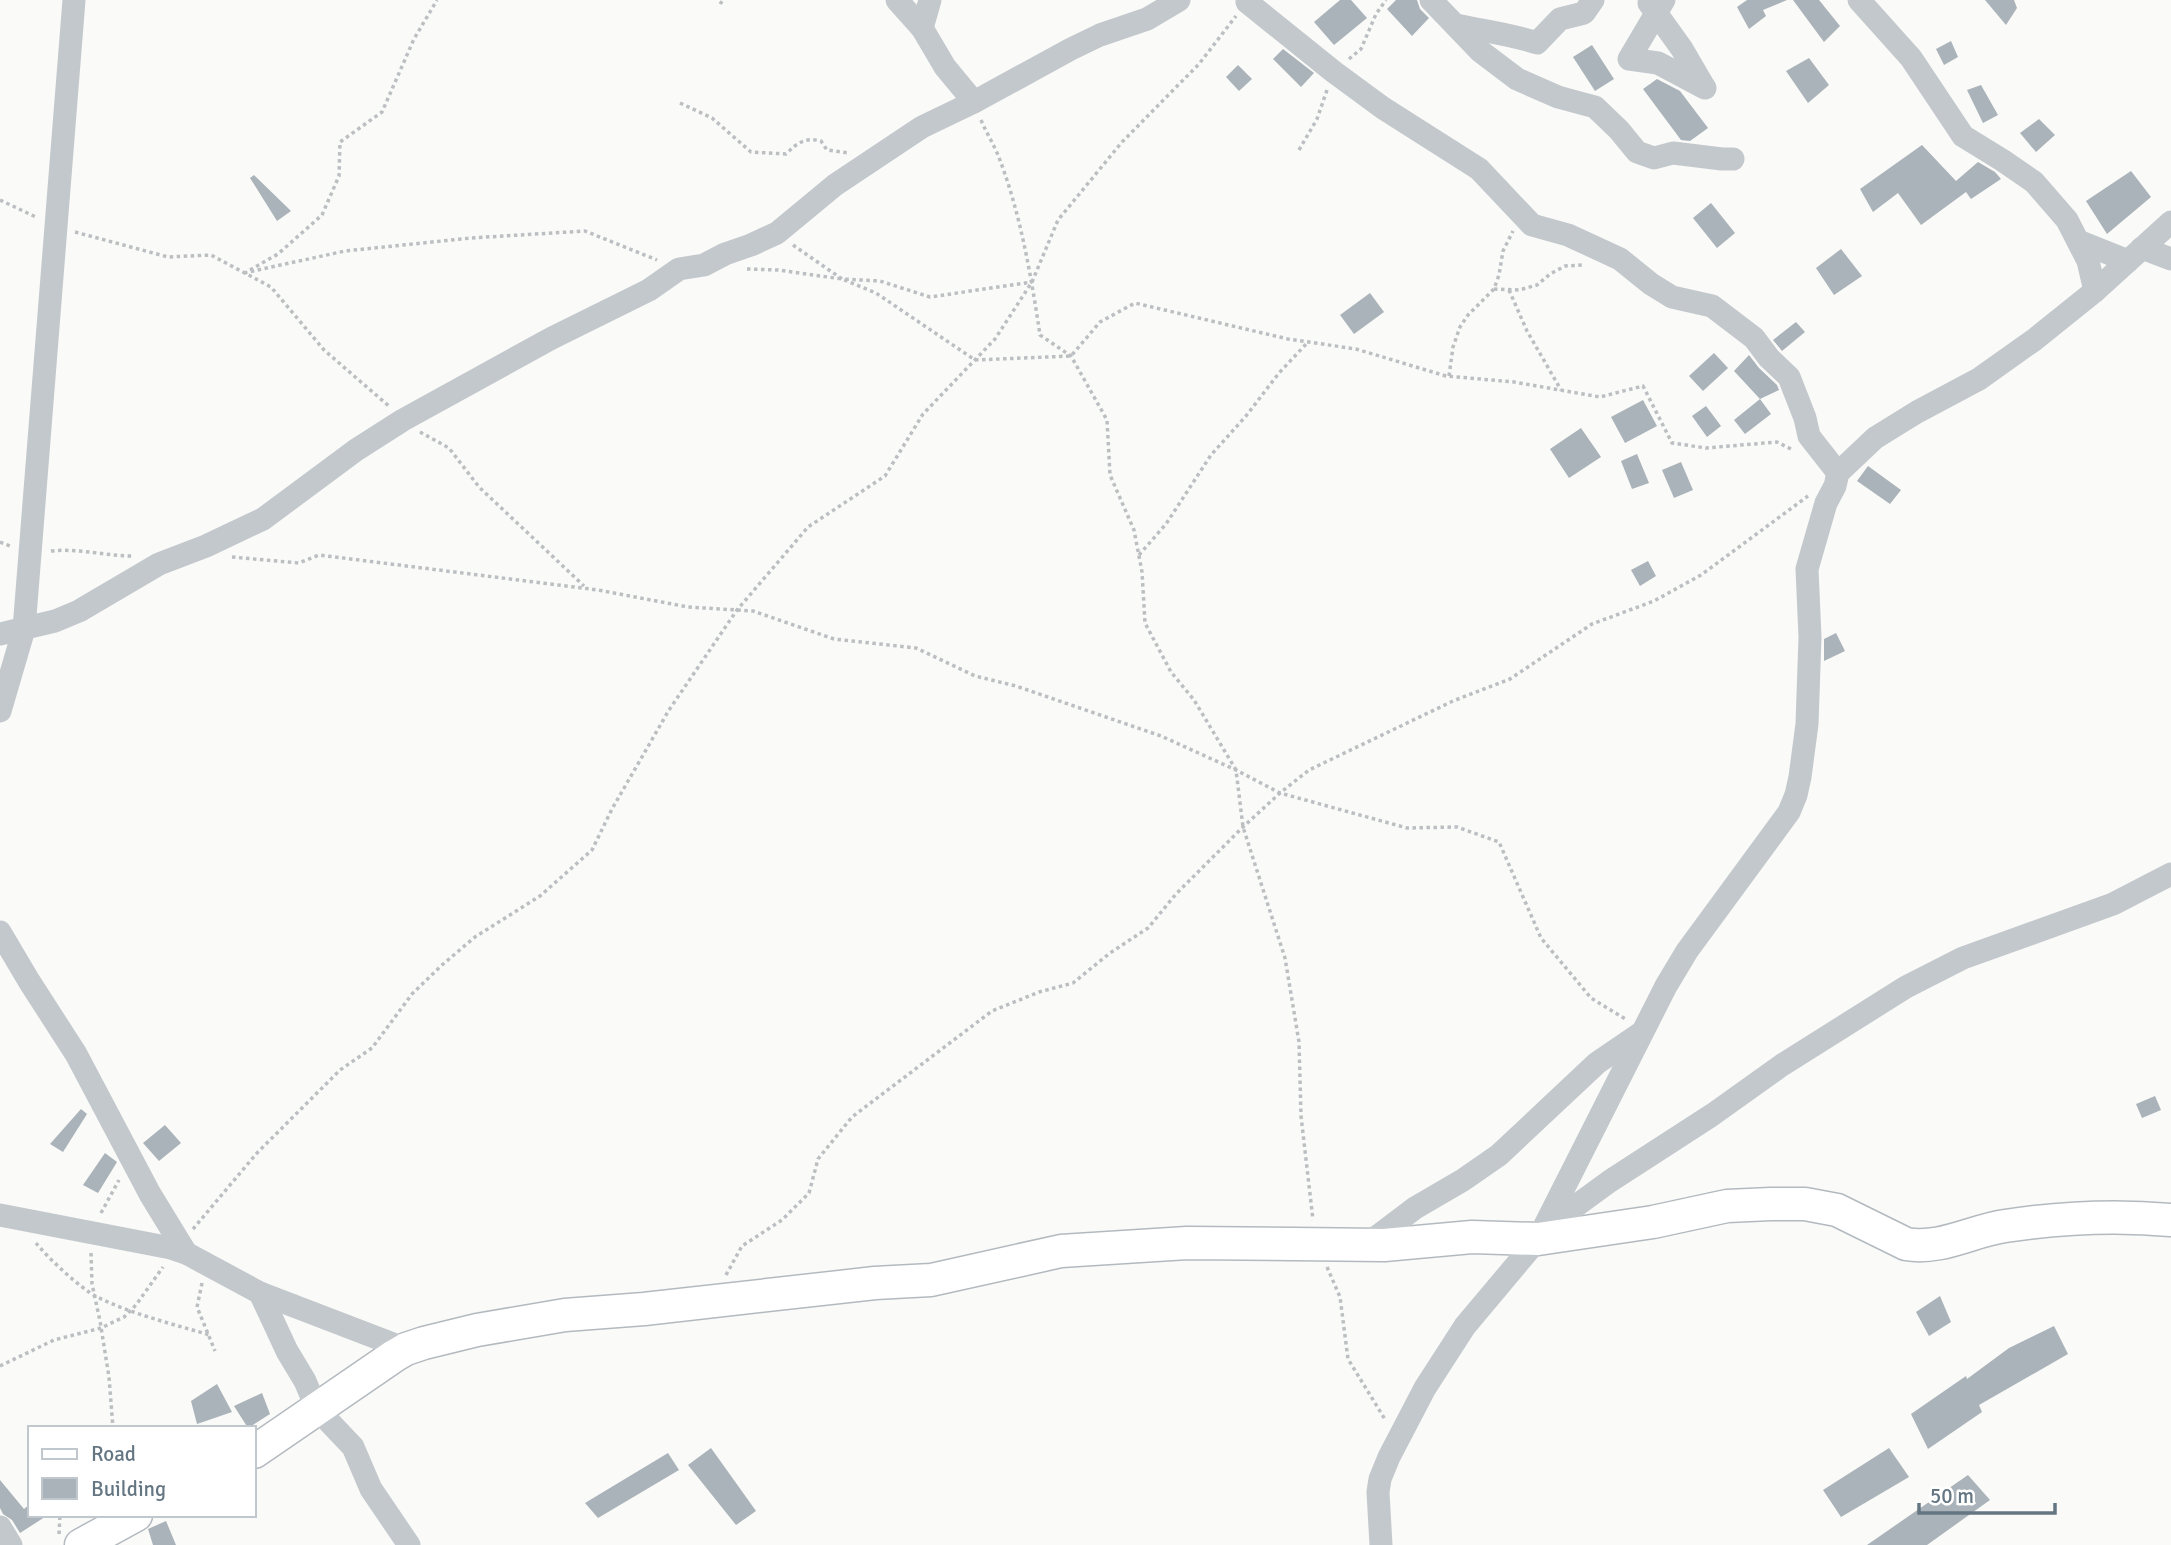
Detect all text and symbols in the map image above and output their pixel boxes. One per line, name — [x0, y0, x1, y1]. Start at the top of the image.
legend — [28, 1426, 256, 1517]
text: Road — [91, 1441, 136, 1467]
scale bar — [1919, 1472, 2056, 1516]
text: Building — [91, 1476, 166, 1502]
text: 50 m — [1930, 1483, 1974, 1509]

